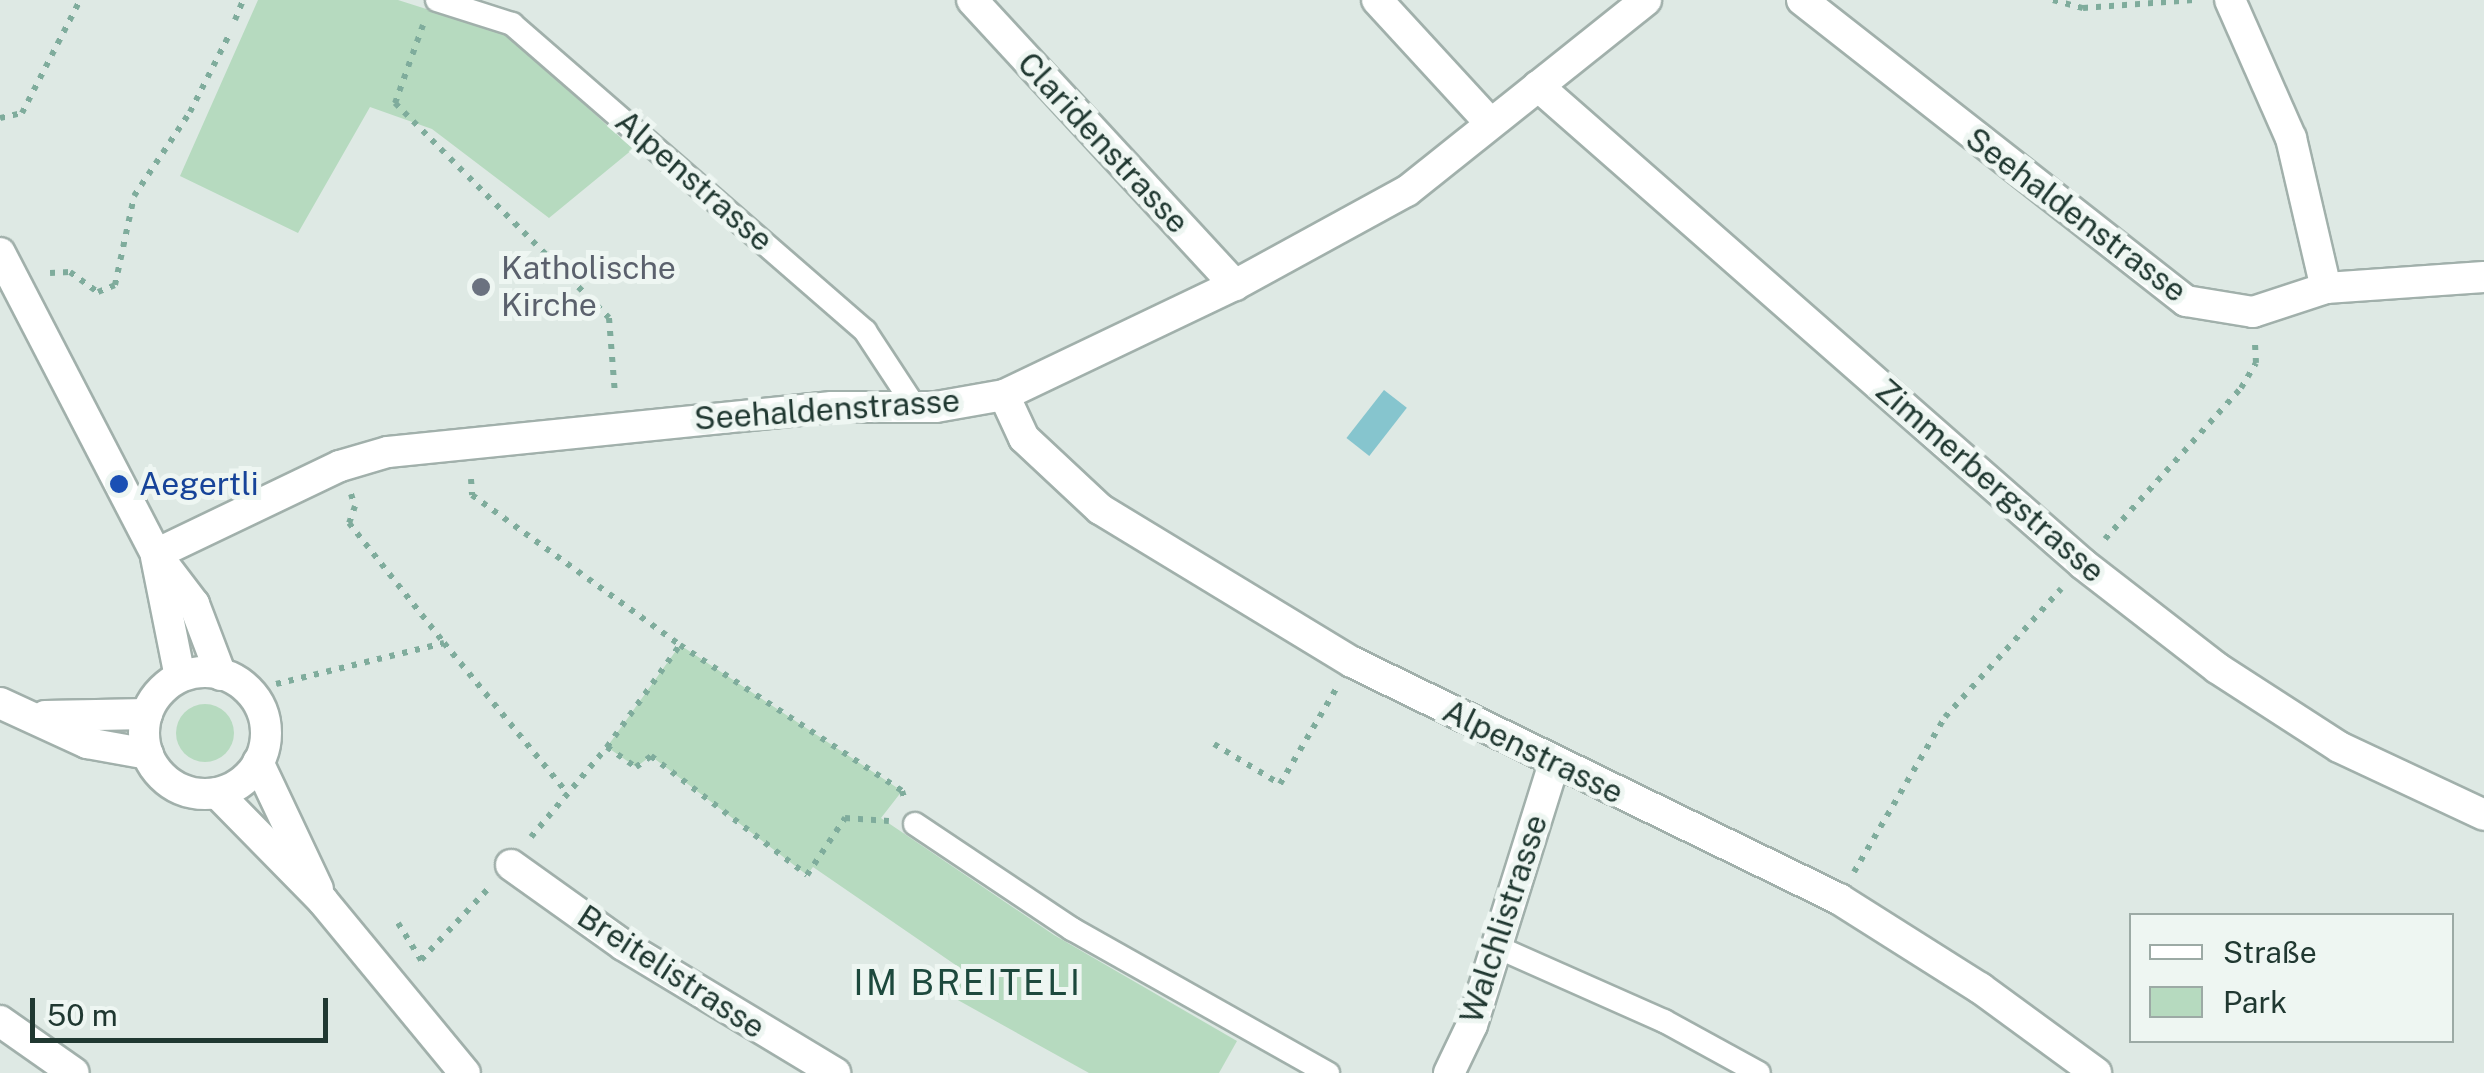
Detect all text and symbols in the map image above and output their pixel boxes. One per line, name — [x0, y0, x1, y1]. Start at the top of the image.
street label: Claridenstrasse — [1009, 45, 1197, 241]
street label: Alpenstrasse — [607, 102, 781, 260]
street label: Seehaldenstrasse — [1958, 120, 2194, 310]
place label: Katholische Kirche — [501, 250, 676, 325]
marker: Katholische Kirche — [470, 276, 492, 298]
street label: Zimmerbergstrasse — [1868, 371, 2112, 591]
street label: Seehaldenstrasse — [693, 382, 961, 438]
place label: Aegertli — [139, 465, 259, 503]
marker: Aegertli — [108, 473, 130, 495]
street label: Alpenstrasse — [1437, 692, 1629, 812]
street label: Walchlistrasse — [1452, 810, 1556, 1028]
street label: Breitelistrasse — [570, 897, 772, 1047]
legend — [2129, 913, 2454, 1043]
text: Straße — [2223, 934, 2317, 970]
district label: IM BREITELI — [854, 962, 1082, 1004]
scale bar — [35, 978, 332, 1040]
text: Park — [2223, 984, 2287, 1020]
text: 50 m — [47, 997, 118, 1033]

